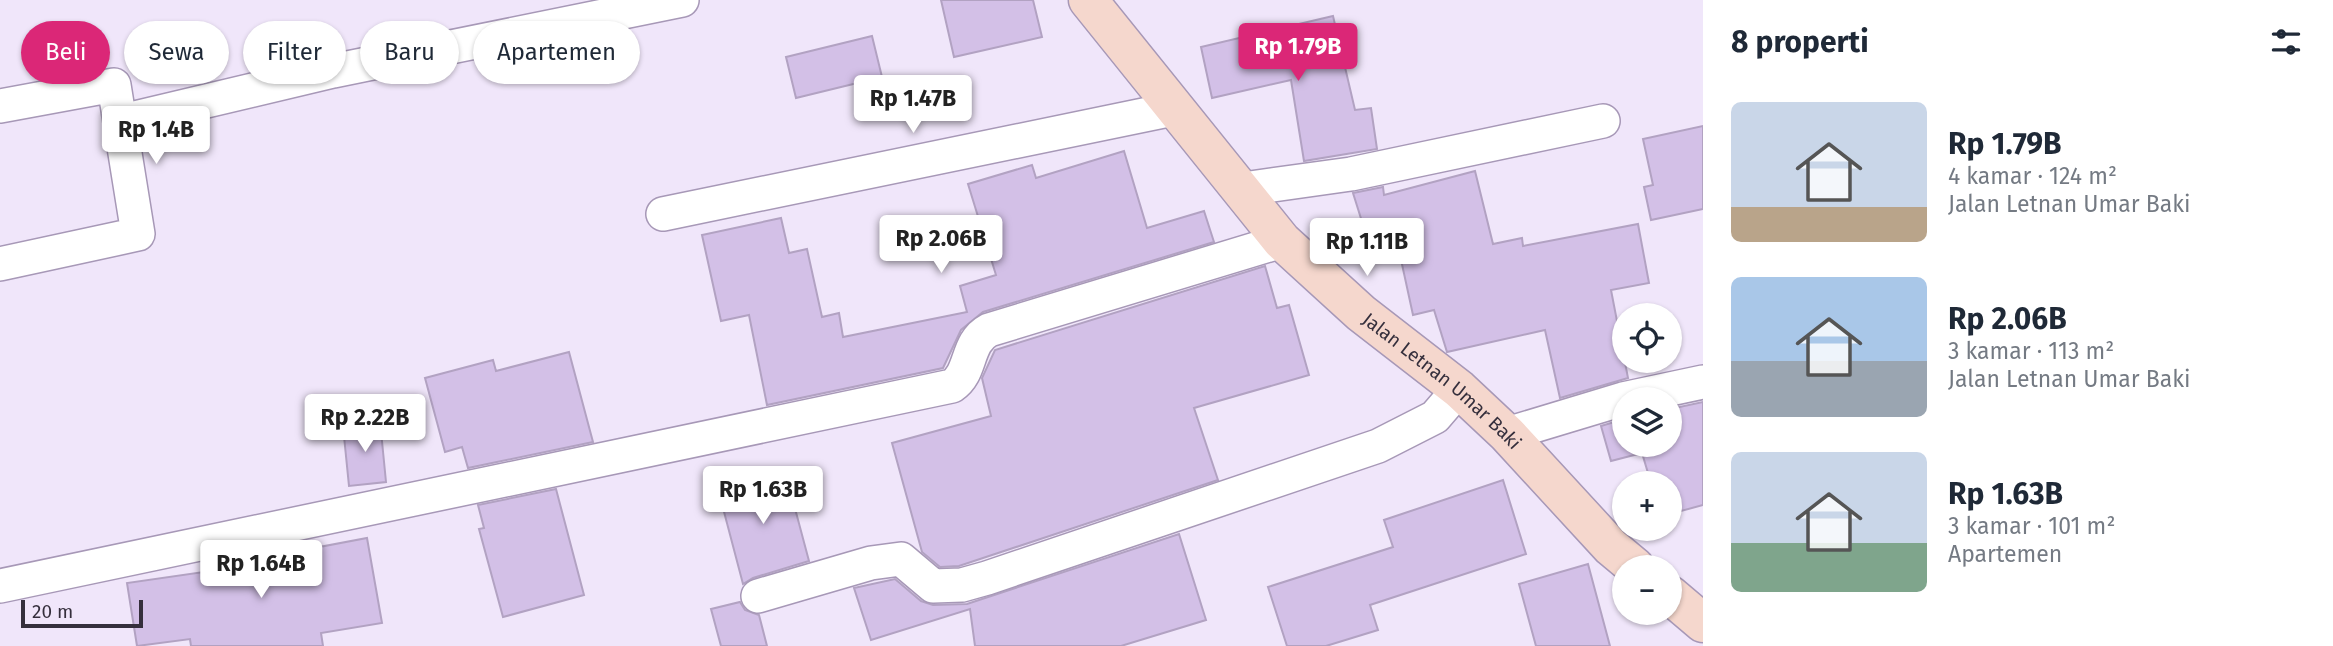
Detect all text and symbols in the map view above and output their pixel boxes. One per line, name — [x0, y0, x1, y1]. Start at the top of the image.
chip: Beli — [21, 21, 110, 84]
chip: Sewa — [124, 21, 229, 84]
chip: Filter — [243, 21, 346, 84]
chip: Baru — [360, 21, 459, 84]
chip: Apartemen — [473, 21, 640, 84]
icon: filters — [2267, 23, 2305, 61]
pin: Rp 1.79B — [1226, 24, 1370, 83]
text: 8 properti — [1731, 24, 1869, 60]
text: Rp 1.79B — [1254, 32, 1342, 60]
pin: Rp 1.47B — [841, 76, 985, 135]
text: Rp 1.47B — [870, 84, 956, 112]
pin: Rp 1.4B — [91, 106, 221, 166]
text: Rp 1.4B — [118, 115, 194, 143]
text: Rp 1.79B — [1948, 126, 2062, 162]
icon: home — [1787, 130, 1871, 214]
text: 4 kamar · 124 m² — [1948, 162, 2117, 190]
text: Jalan Letnan Umar Baki — [1948, 190, 2190, 218]
pin: Rp 2.06B — [869, 216, 1013, 275]
pin: Rp 1.11B — [1295, 218, 1439, 278]
text: Rp 2.06B — [895, 224, 987, 252]
text: Rp 1.11B — [1326, 227, 1408, 255]
text: Rp 2.06B — [1948, 301, 2067, 337]
map controls — [1612, 303, 1682, 625]
button: locate — [1612, 303, 1682, 373]
icon: home — [1787, 305, 1871, 389]
street label: Jalan Letnan Umar Baki — [1358, 308, 1526, 454]
text: 3 kamar · 113 m² — [1948, 337, 2114, 365]
text: Jalan Letnan Umar Baki — [1948, 365, 2190, 393]
button: layers — [1612, 387, 1682, 457]
pin: Rp 2.22B — [293, 394, 437, 454]
text: Rp 2.22B — [321, 403, 409, 431]
pin: Rp 1.63B — [691, 466, 835, 526]
button: + — [1612, 471, 1682, 541]
text: Rp 1.63B — [719, 475, 807, 503]
text: Rp 1.63B — [1948, 476, 2063, 512]
icon: home — [1787, 480, 1871, 564]
text: 3 kamar · 101 m² — [1948, 512, 2115, 540]
pin: Rp 1.64B — [189, 540, 333, 600]
text: Apartemen — [1948, 540, 2062, 568]
text: Rp 1.64B — [216, 549, 306, 577]
button: − — [1612, 555, 1682, 625]
scale bar — [21, 597, 144, 629]
text: 20 m — [32, 600, 73, 623]

